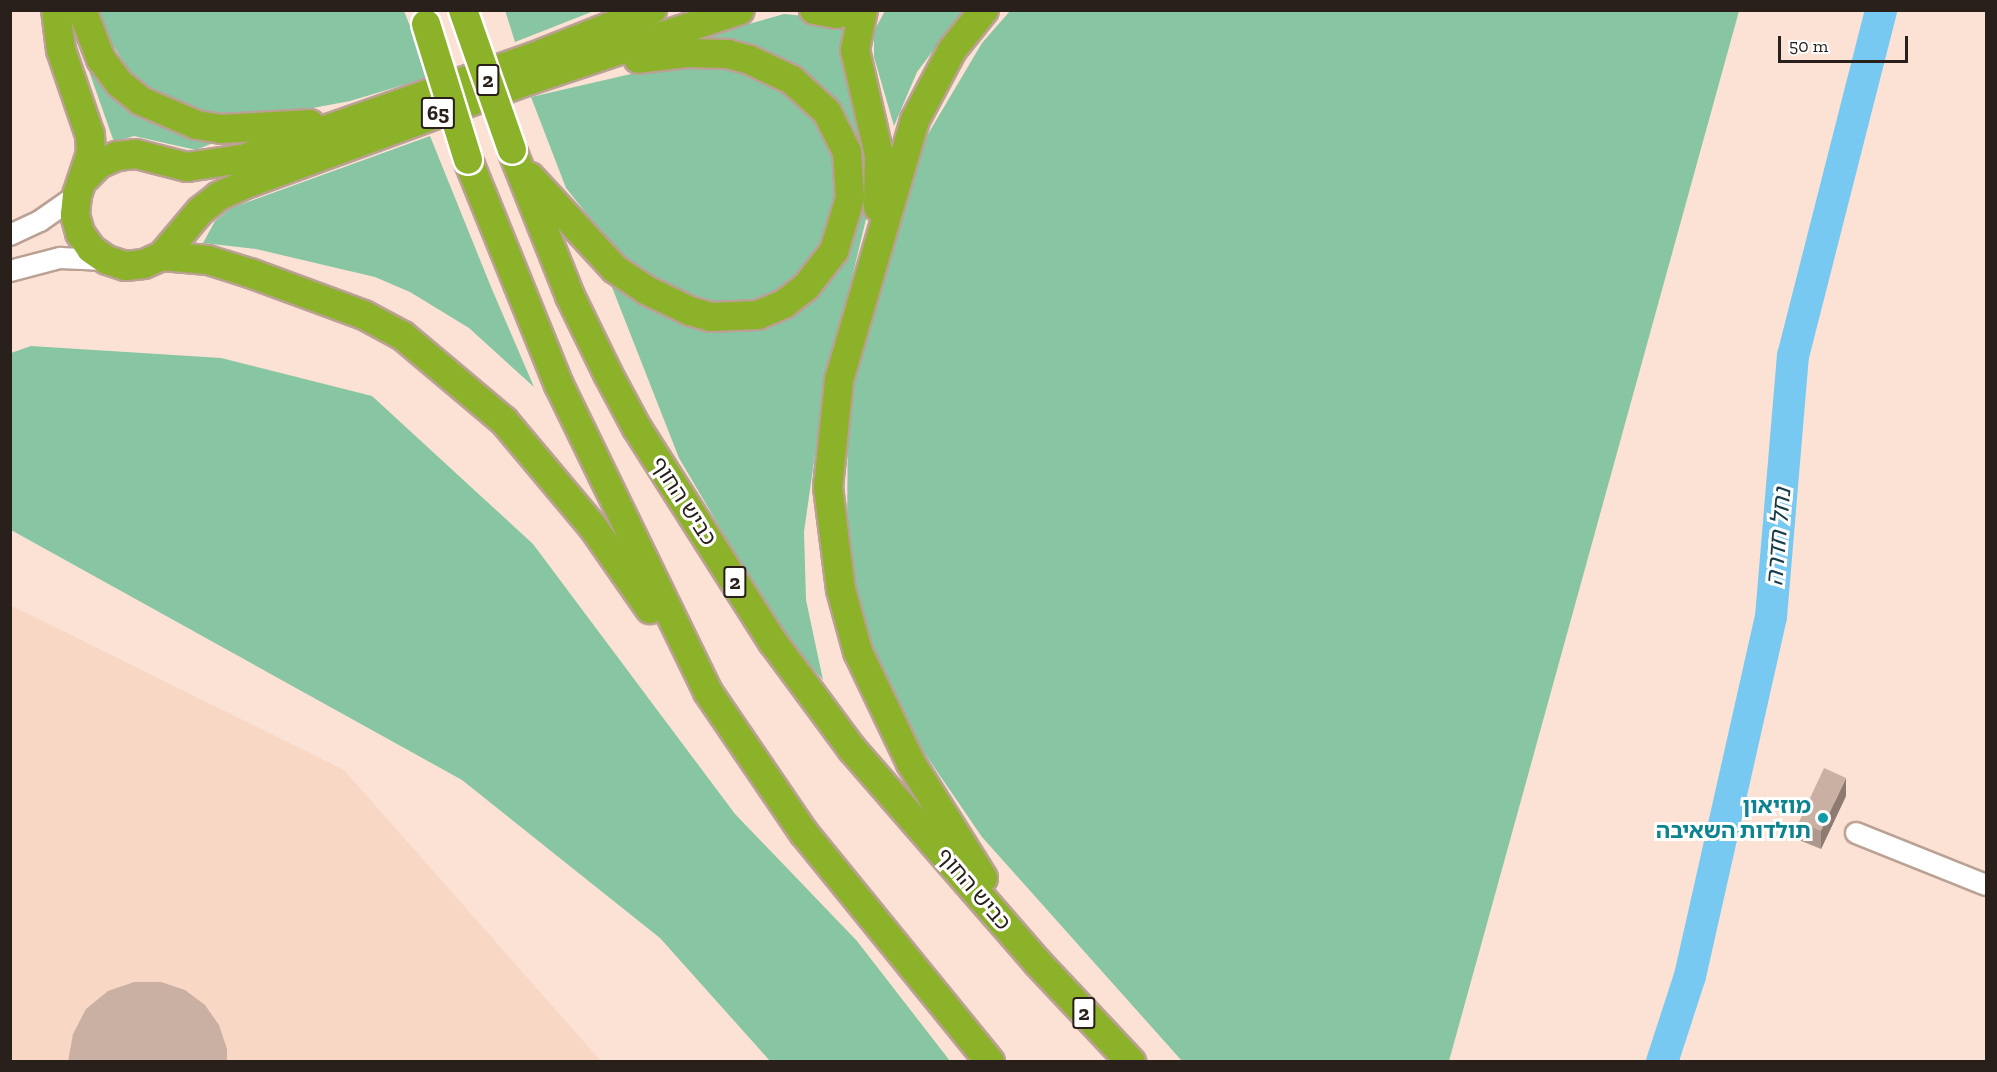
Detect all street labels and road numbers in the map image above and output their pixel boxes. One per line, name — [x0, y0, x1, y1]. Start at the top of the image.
road number: 2 — [476, 62, 500, 98]
road number: 65 — [420, 95, 456, 131]
street label: כביש החוף — [646, 452, 722, 550]
road number: 2 — [723, 564, 747, 600]
street label: כביש החוף — [931, 843, 1017, 935]
road number: 2 — [1072, 995, 1096, 1031]

